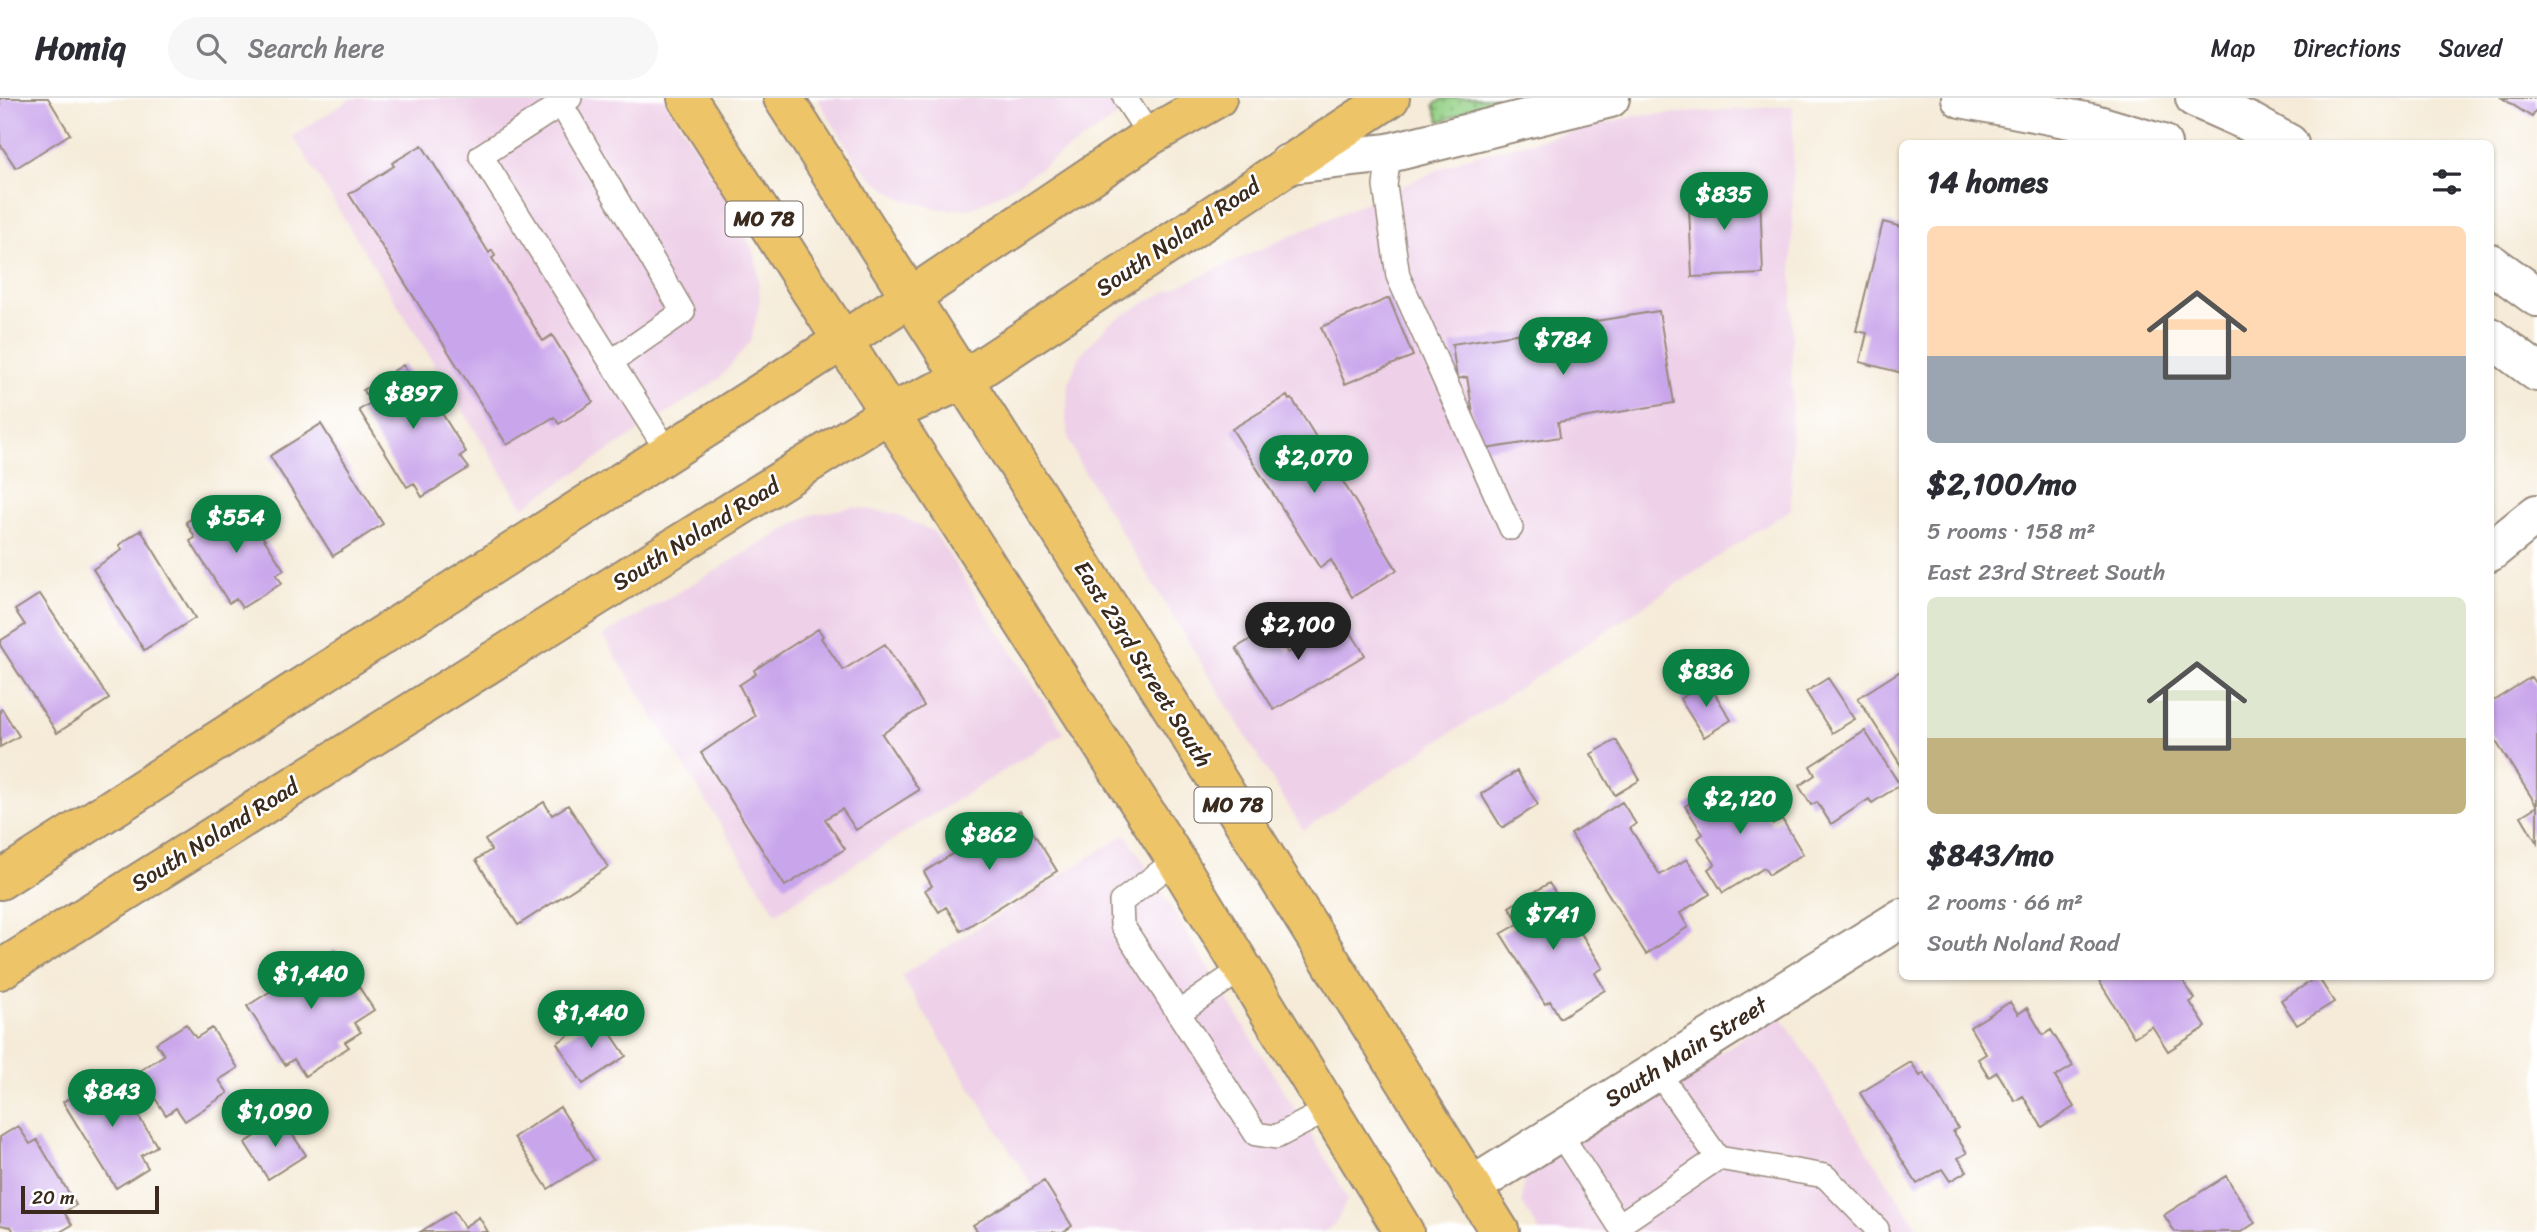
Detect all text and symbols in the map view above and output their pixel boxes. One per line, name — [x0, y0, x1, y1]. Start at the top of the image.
search box — [168, 17, 658, 80]
text: Homiq — [35, 19, 126, 77]
text: Search here — [248, 25, 385, 71]
text: Map — [2211, 27, 2255, 69]
text: Directions — [2293, 27, 2401, 69]
text: Saved — [2439, 27, 2502, 69]
icon: search — [192, 29, 230, 67]
text: 14 homes — [1927, 155, 2048, 209]
icon: filters — [2428, 163, 2466, 201]
street label: South Noland Road — [1087, 165, 1271, 308]
pin: $835 — [1683, 172, 1765, 232]
text: $835 — [1696, 174, 1752, 215]
road number: MO 78 — [726, 202, 802, 236]
icon: home — [2134, 272, 2260, 398]
pin: $784 — [1522, 317, 1604, 377]
text: $784 — [1535, 319, 1591, 360]
pin: $897 — [372, 372, 454, 431]
text: $897 — [385, 373, 441, 414]
pin: $2,070 — [1257, 436, 1371, 495]
text: $2,070 — [1275, 437, 1353, 478]
text: $2,100/mo — [1927, 457, 2077, 511]
street label: South Noland Road — [604, 465, 790, 602]
pin: $554 — [195, 496, 277, 555]
text: $554 — [207, 497, 265, 538]
text: 5 rooms · 158 m² — [1927, 511, 2096, 552]
street label: East 23rd Street South — [1062, 552, 1224, 776]
text: East 23rd Street South — [1927, 552, 2165, 593]
pin: $2,100 — [1241, 602, 1355, 662]
text: $2,100 — [1261, 604, 1335, 645]
icon: home — [2134, 643, 2260, 769]
pin: $836 — [1665, 650, 1747, 709]
text: $836 — [1678, 651, 1734, 692]
street label: South Noland Road — [123, 766, 309, 903]
pin: $2,120 — [1683, 776, 1797, 836]
text: $2,120 — [1704, 778, 1776, 819]
road number: MO 78 — [1194, 788, 1272, 822]
pin: $862 — [948, 812, 1030, 872]
text: $862 — [961, 814, 1017, 855]
text: $843/mo — [1927, 828, 2054, 882]
text: 2 rooms · 66 m² — [1927, 882, 2083, 923]
pin: $741 — [1512, 892, 1594, 952]
text: $741 — [1527, 894, 1579, 935]
text: South Noland Road — [1927, 923, 2119, 964]
pin: $1,440 — [254, 951, 368, 1011]
text: $1,440 — [274, 953, 348, 994]
street label: South Main Street — [1596, 984, 1777, 1119]
pin: $1,440 — [534, 990, 648, 1050]
text: $1,440 — [554, 992, 628, 1033]
pin: $843 — [71, 1070, 153, 1129]
text: $843 — [84, 1071, 140, 1112]
pin: $1,090 — [218, 1090, 332, 1149]
text: $1,090 — [238, 1091, 312, 1132]
text: 20 m — [32, 1181, 75, 1214]
scale bar — [21, 1183, 159, 1215]

